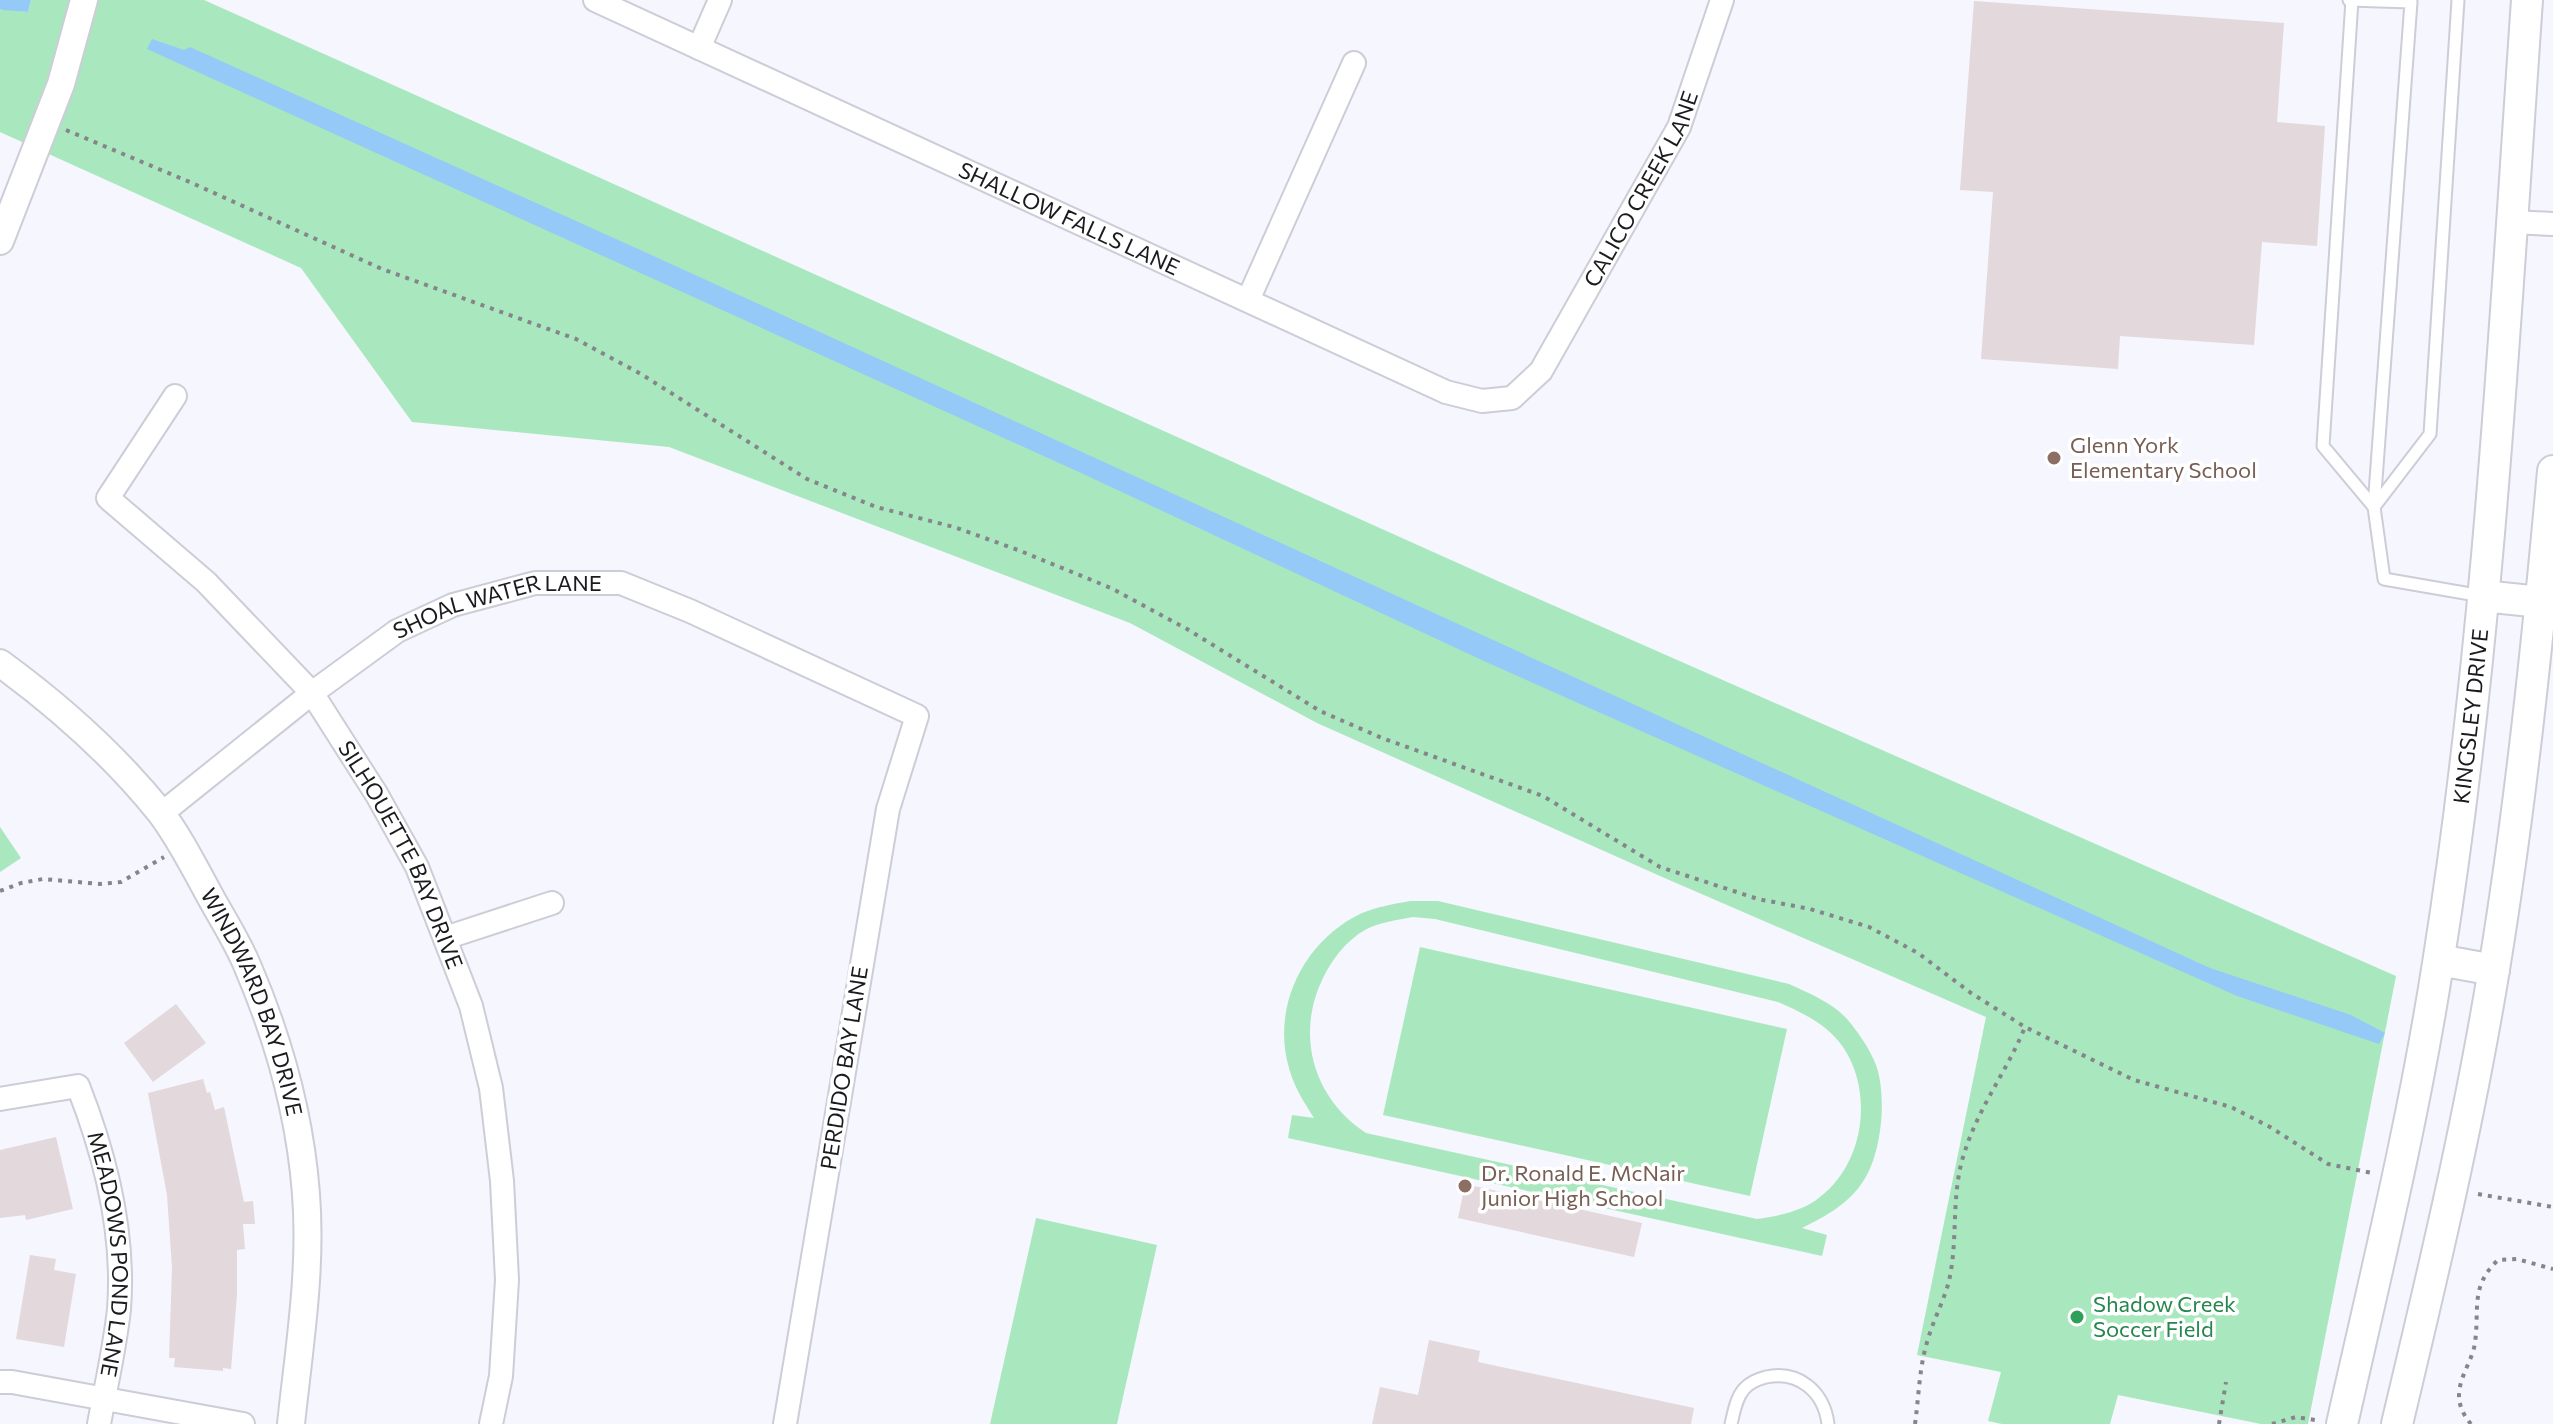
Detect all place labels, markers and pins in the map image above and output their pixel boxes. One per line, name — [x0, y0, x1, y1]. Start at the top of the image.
place label: Glenn York Elementary School — [2070, 431, 2257, 483]
marker: Glenn York Elementary School — [2045, 449, 2063, 467]
place label: Dr. Ronald E. McNair Junior High School — [1481, 1159, 1685, 1211]
marker: Dr. Ronald E. McNair Junior High School — [1456, 1177, 1474, 1195]
place label: Shadow Creek Soccer Field — [2093, 1290, 2236, 1342]
marker: Shadow Creek Soccer Field — [2068, 1308, 2086, 1326]

